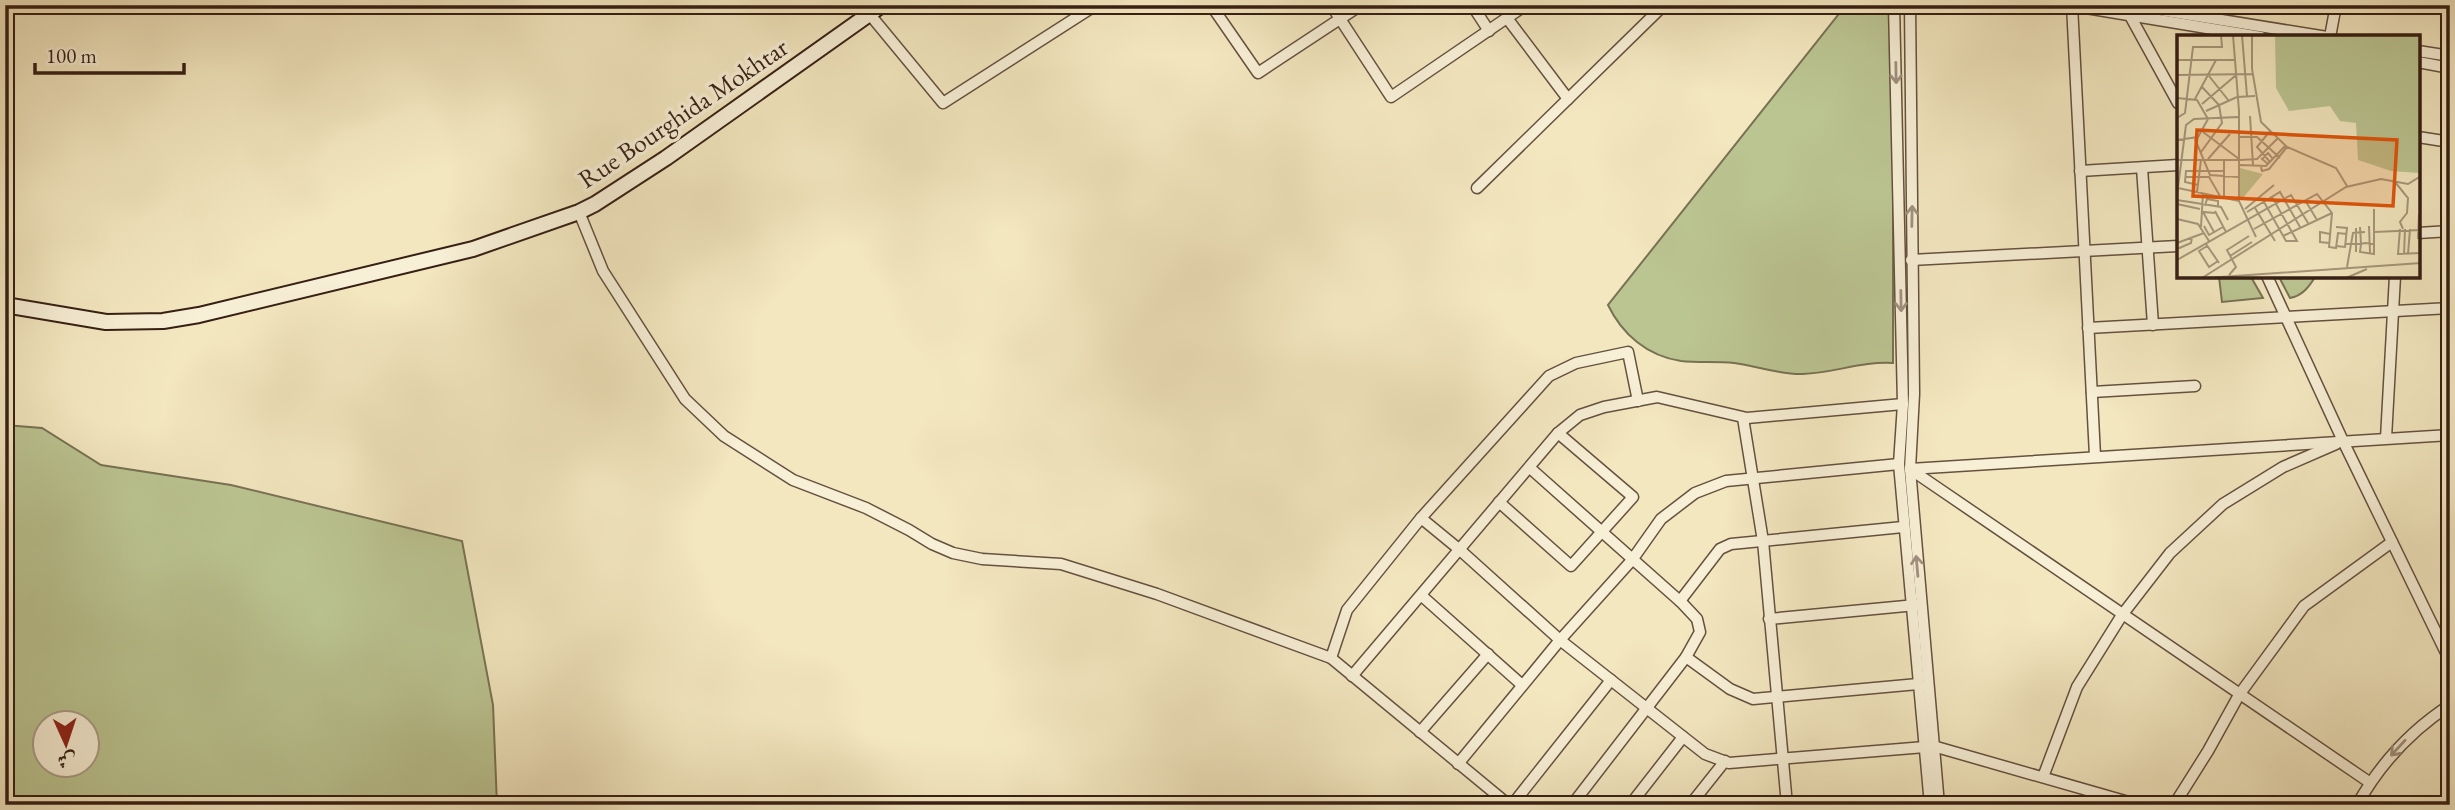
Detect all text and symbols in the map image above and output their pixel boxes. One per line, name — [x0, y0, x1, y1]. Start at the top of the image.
street label: Rue Bourghida Mokhtar — [571, 30, 795, 196]
scale bar — [35, 32, 184, 76]
inset map — [2177, 35, 2420, 278]
text: 100 m — [46, 42, 97, 69]
one-way arrow — [1889, 62, 1903, 85]
one-way arrow — [1905, 205, 1919, 228]
one-way arrow — [1894, 289, 1908, 312]
one-way arrow — [1910, 555, 1923, 578]
north arrow — [32, 708, 102, 778]
one-way arrow — [2389, 739, 2406, 756]
text: ش — [57, 748, 77, 773]

